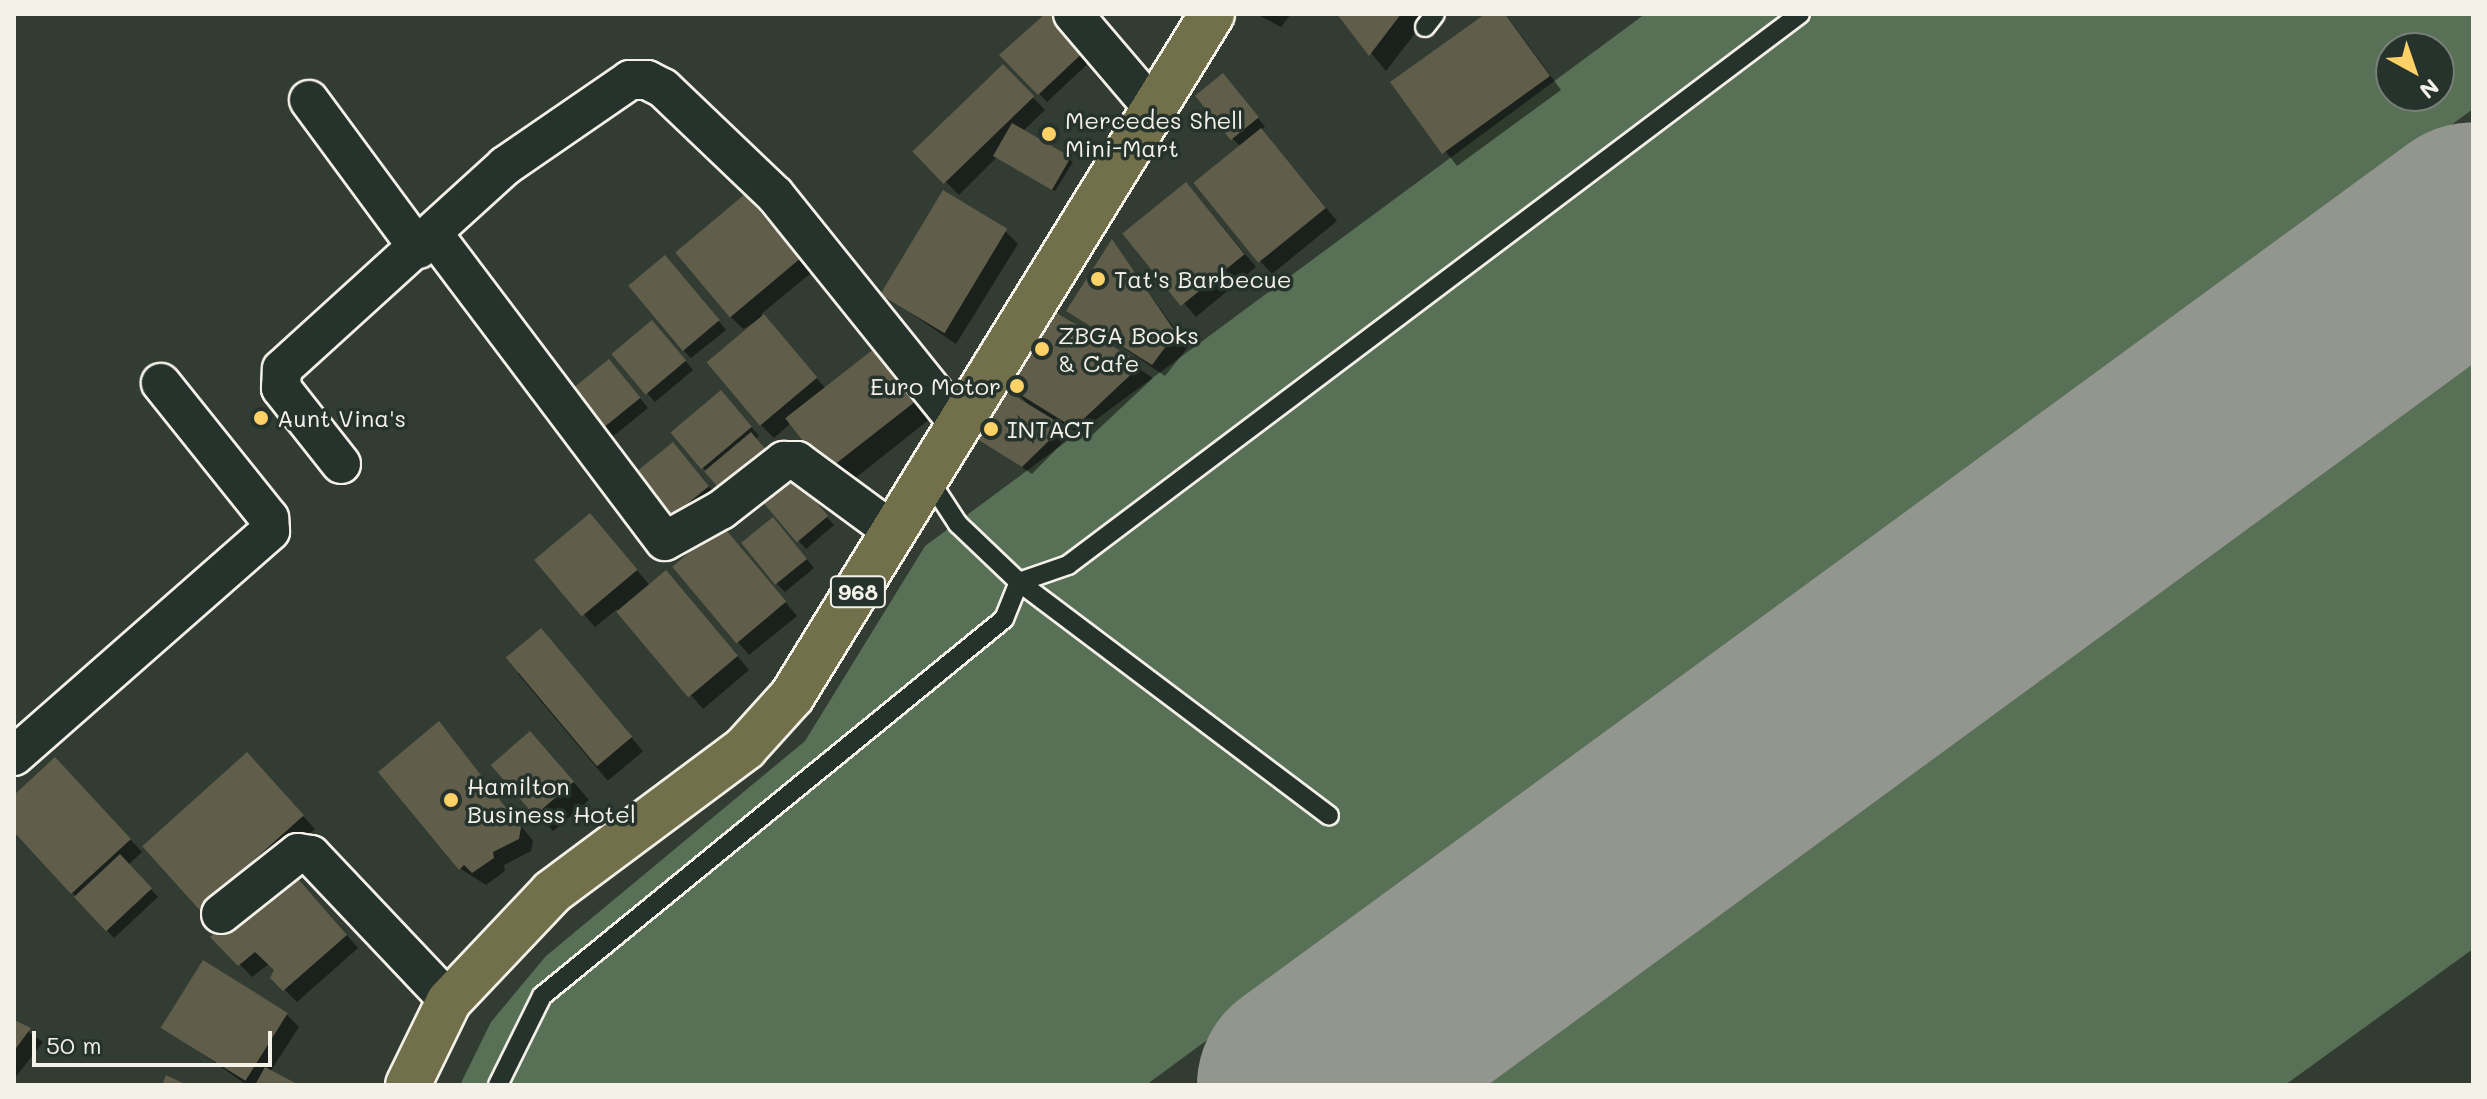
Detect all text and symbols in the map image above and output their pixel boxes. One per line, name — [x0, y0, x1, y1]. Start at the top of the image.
north arrow — [2375, 32, 2455, 112]
text: N — [2414, 73, 2445, 106]
place label: Mercedes Shell Mini-Mart — [1065, 106, 1243, 162]
marker: Mercedes Shell Mini-Mart — [1040, 125, 1058, 143]
place label: Tat's Barbecue — [1114, 265, 1292, 293]
marker: Tat's Barbecue — [1089, 270, 1107, 288]
place label: ZBGA Books & Cafe — [1058, 321, 1199, 377]
marker: ZBGA Books & Cafe — [1033, 340, 1051, 358]
place label: Euro Motor — [870, 372, 1001, 400]
marker: Euro Motor — [1008, 377, 1026, 395]
place label: Aunt Vina's — [277, 404, 406, 432]
marker: Aunt Vina's — [252, 409, 270, 427]
place label: INTACT — [1007, 415, 1094, 443]
marker: INTACT — [982, 420, 1000, 438]
road number: 968 — [828, 574, 888, 610]
place label: Hamilton Business Hotel — [467, 772, 636, 828]
marker: Hamilton Business Hotel — [442, 791, 460, 809]
scale bar — [36, 1015, 276, 1065]
text: 50 m — [46, 1029, 102, 1060]

